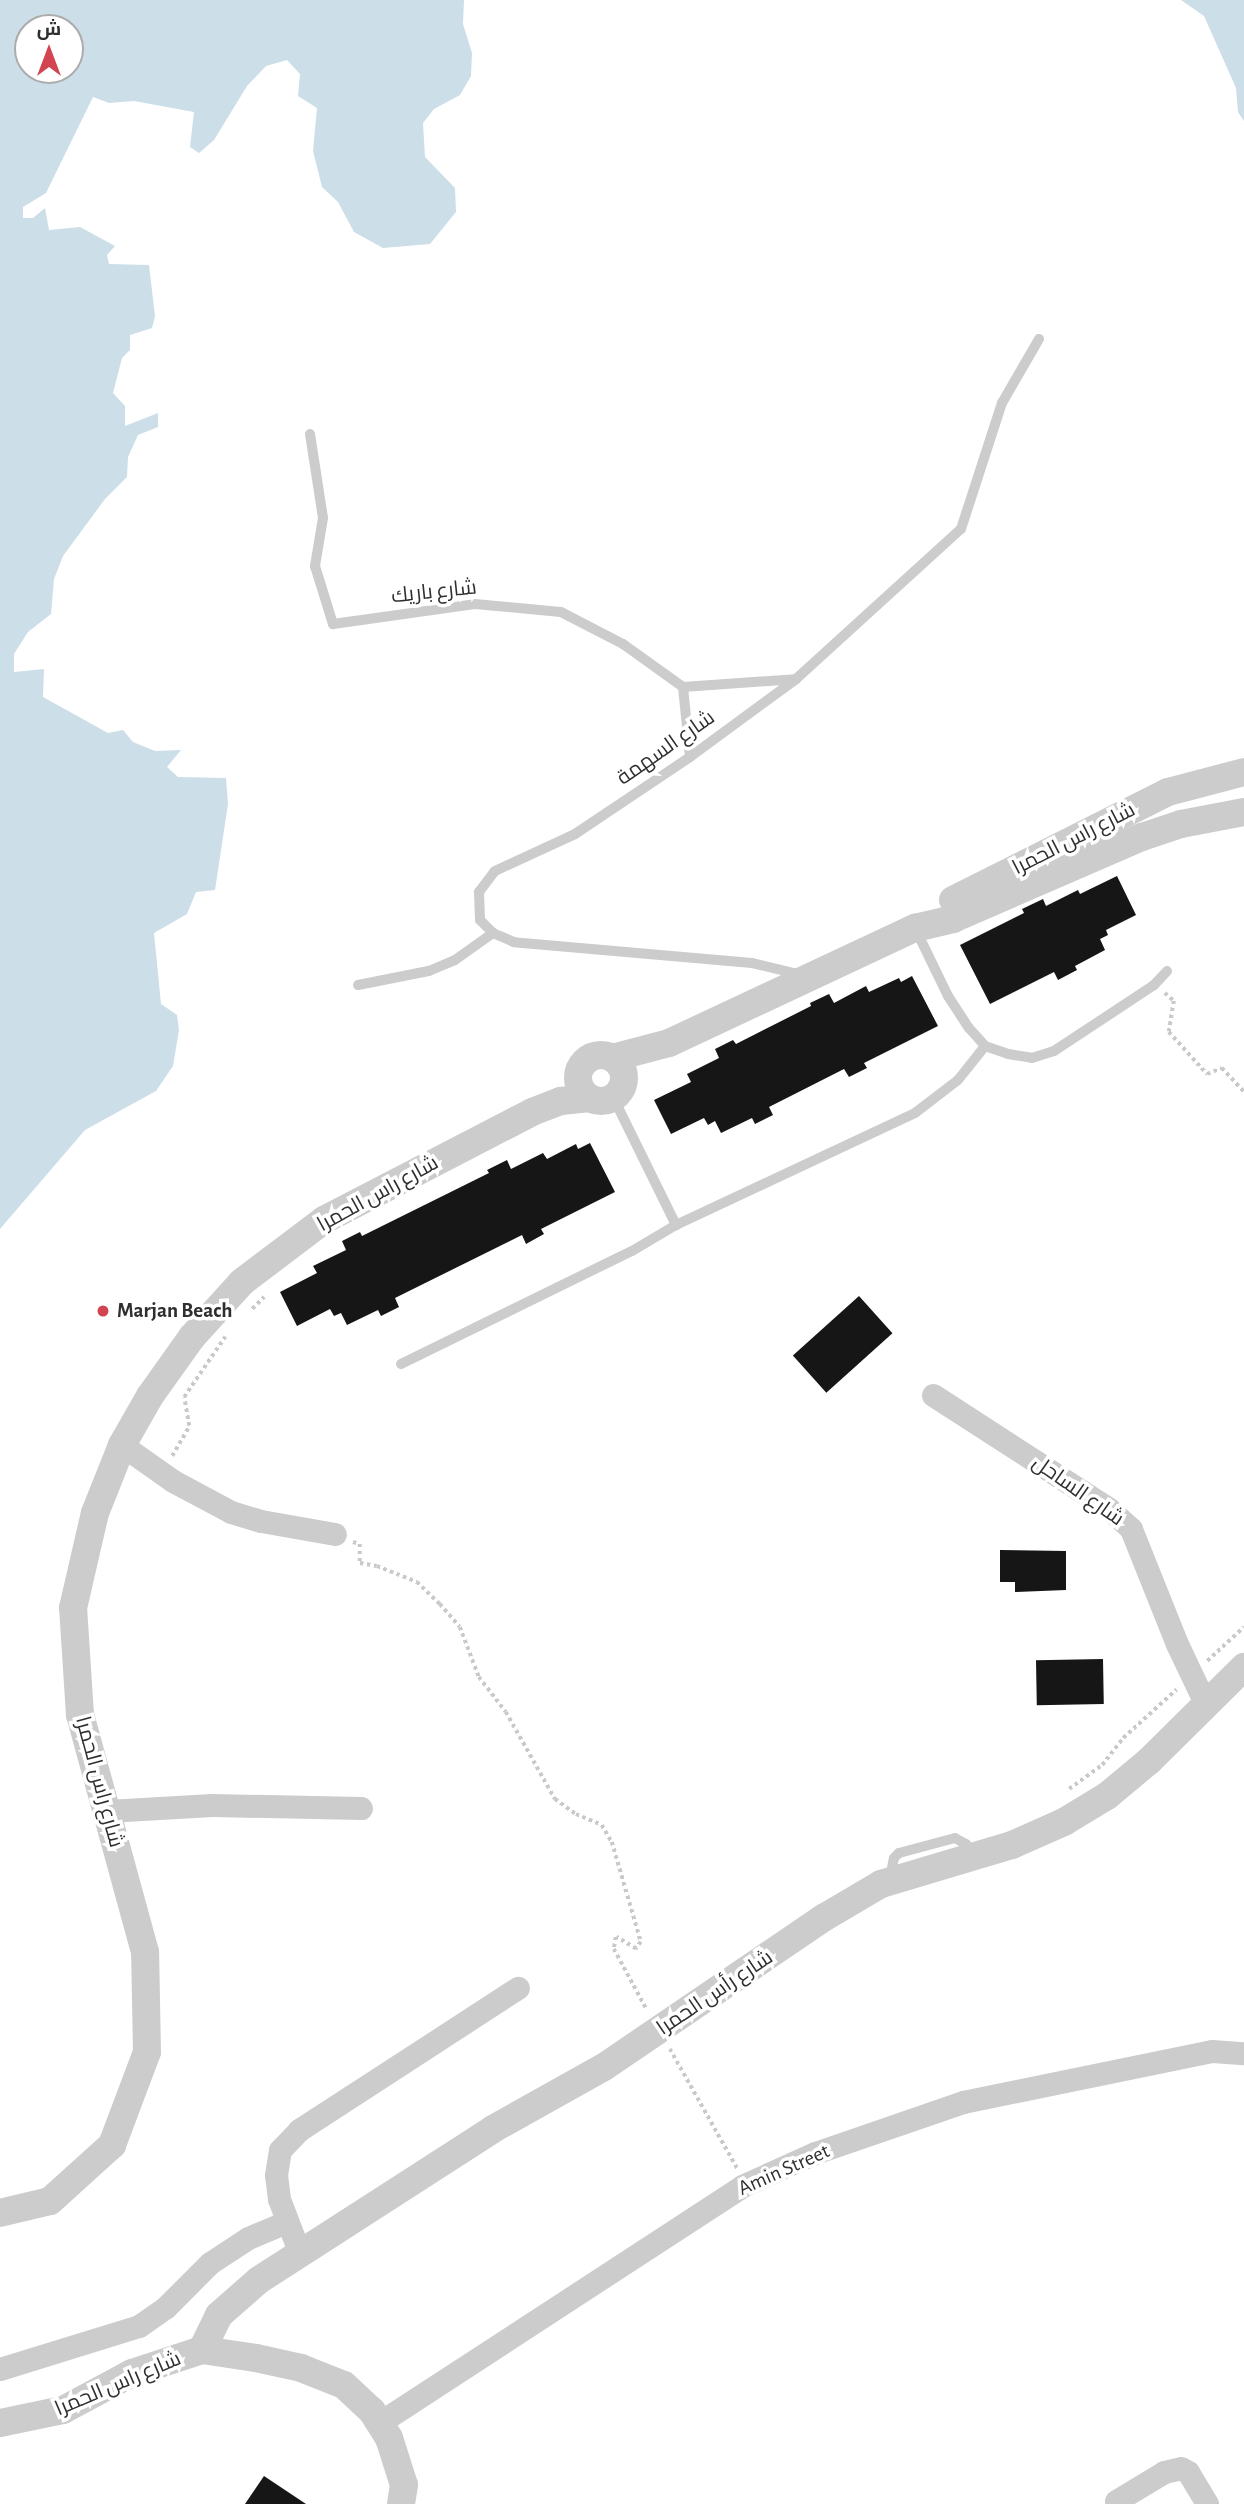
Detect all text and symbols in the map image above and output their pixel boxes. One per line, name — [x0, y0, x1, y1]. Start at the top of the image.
north arrow — [14, 14, 84, 84]
text: ش — [37, 20, 61, 39]
street label: شارع باريك — [390, 575, 478, 609]
street label: شارع السهمة — [612, 705, 720, 791]
street label: شارع راس الحمرا — [1008, 797, 1140, 881]
street label: شارع راس الحمرا — [313, 1150, 443, 1238]
place label: Marjan Beach — [117, 1298, 232, 1324]
marker: Marjan Beach — [95, 1303, 111, 1319]
street label: شارع الساحل — [1027, 1450, 1129, 1532]
street label: شارع راس الحمرا — [69, 1714, 129, 1850]
street label: شارع رأس الحمرا — [652, 1945, 778, 2041]
street label: Amin Street — [734, 2139, 834, 2201]
street label: شارع راس الحمرا — [51, 2346, 185, 2422]

